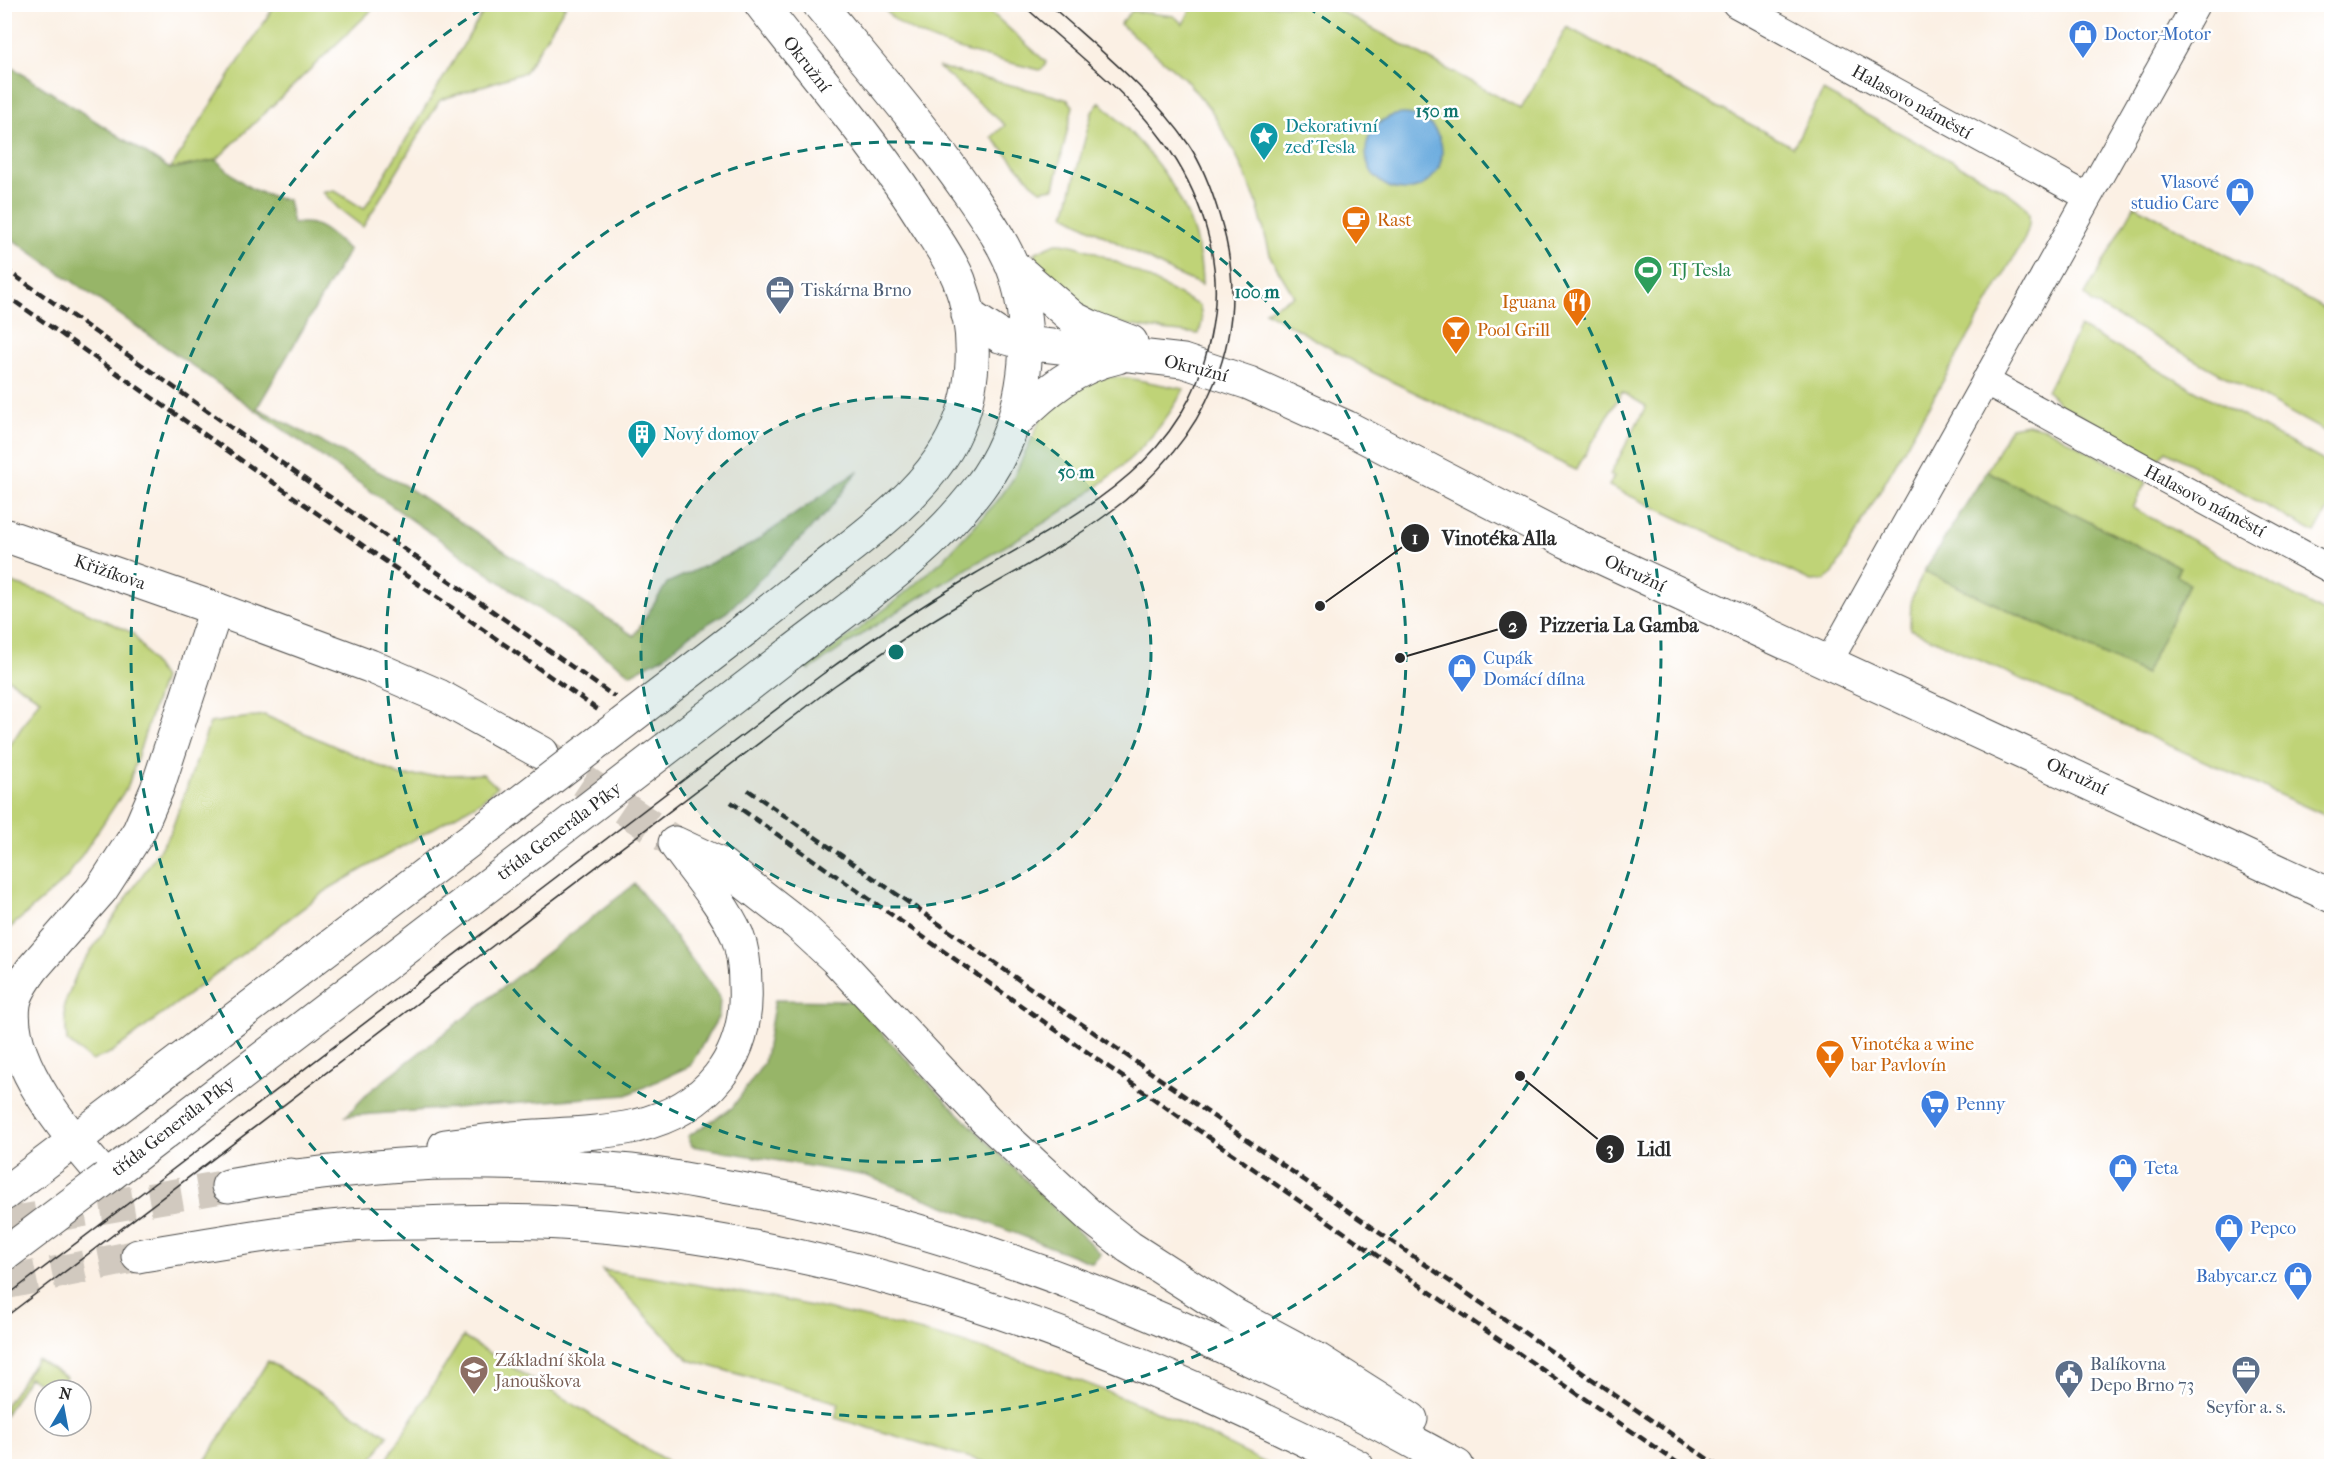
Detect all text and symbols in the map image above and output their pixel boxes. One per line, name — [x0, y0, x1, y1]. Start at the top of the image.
shop icon: Doctor-Motor — [2067, 18, 2099, 60]
place label: Doctor-Motor — [2104, 24, 2211, 45]
street label: Okružní — [778, 32, 835, 97]
street label: Halasovo náměstí — [1848, 61, 1976, 144]
text: 150 m — [1416, 101, 1459, 122]
place label: Dekorativní zeď Tesla — [1285, 116, 1378, 158]
place icon: Dekorativní zeď Tesla — [1248, 120, 1280, 162]
place label: Vlasové studio Care — [2131, 172, 2219, 214]
shop icon: Vlasové studio Care — [2224, 176, 2256, 218]
cafe icon: Rast — [1340, 204, 1372, 246]
place label: Rast — [1377, 210, 1412, 231]
sports icon: TJ Tesla — [1632, 254, 1664, 296]
place label: TJ Tesla — [1669, 260, 1732, 281]
office icon: Tiskárna Brno — [764, 274, 796, 316]
place label: Tiskárna Brno — [801, 280, 911, 301]
text: 100 m — [1234, 282, 1281, 303]
restaurant icon: Iguana — [1561, 286, 1593, 328]
place label: Iguana — [1502, 292, 1557, 313]
bar icon: Pool Grill — [1440, 314, 1472, 356]
place label: Pool Grill — [1477, 320, 1550, 341]
street label: Okružní — [1162, 350, 1231, 387]
building icon: Nový domov — [626, 418, 658, 460]
place label: Nový domov — [663, 424, 760, 445]
street label: Halasovo náměstí — [2141, 461, 2269, 542]
text: 50 m — [1058, 462, 1095, 483]
callout: Vinotéka Alla — [1400, 519, 1569, 557]
text: Vinotéka Alla — [1441, 527, 1557, 550]
text: 1 — [1412, 528, 1418, 549]
street label: Křižíkova — [71, 550, 149, 595]
street label: Okružní — [1601, 550, 1669, 597]
callout: Pizzeria La Gamba — [1498, 606, 1710, 644]
text: Pizzeria La Gamba — [1540, 614, 1699, 637]
text: 2 — [1508, 616, 1518, 637]
centre of rings — [886, 642, 906, 662]
place label: Cupák Domácí dílna — [1483, 648, 1586, 690]
shop icon: Cupák Domácí dílna — [1446, 652, 1478, 694]
street label: Okružní — [2043, 753, 2111, 800]
street label: třída Generála Píky — [493, 777, 627, 885]
place label: Vinotéka a wine bar Pavlovín — [1850, 1034, 1974, 1076]
bar icon: Vinotéka a wine bar Pavlovín — [1814, 1038, 1846, 1080]
street label: třída Generála Píky — [108, 1071, 240, 1181]
supermarket icon: Penny — [1919, 1088, 1951, 1130]
place label: Penny — [1956, 1094, 2007, 1115]
callout: Lidl — [1595, 1130, 1683, 1168]
text: Lidl — [1637, 1138, 1672, 1161]
text: 3 — [1606, 1139, 1614, 1160]
shop icon: Teta — [2107, 1152, 2139, 1194]
place label: Teta — [2144, 1158, 2179, 1179]
shop icon: Pepco — [2213, 1212, 2245, 1254]
place label: Pepco — [2250, 1218, 2296, 1239]
shop icon: Babycar.cz — [2282, 1260, 2314, 1302]
place label: Babycar.cz — [2196, 1266, 2277, 1287]
place label: Základní škola Janouškova — [493, 1350, 606, 1392]
school or university icon: Základní škola Janouškova — [458, 1354, 490, 1396]
place label: Balíkovna Depo Brno 73 — [2090, 1354, 2194, 1396]
office icon: Seyfor a. s. — [2230, 1354, 2262, 1396]
public building icon: Balíkovna Depo Brno 73 — [2053, 1358, 2085, 1400]
north arrow — [33, 1378, 93, 1438]
text: N — [58, 1383, 74, 1404]
place label: Seyfor a. s. — [2206, 1397, 2286, 1418]

